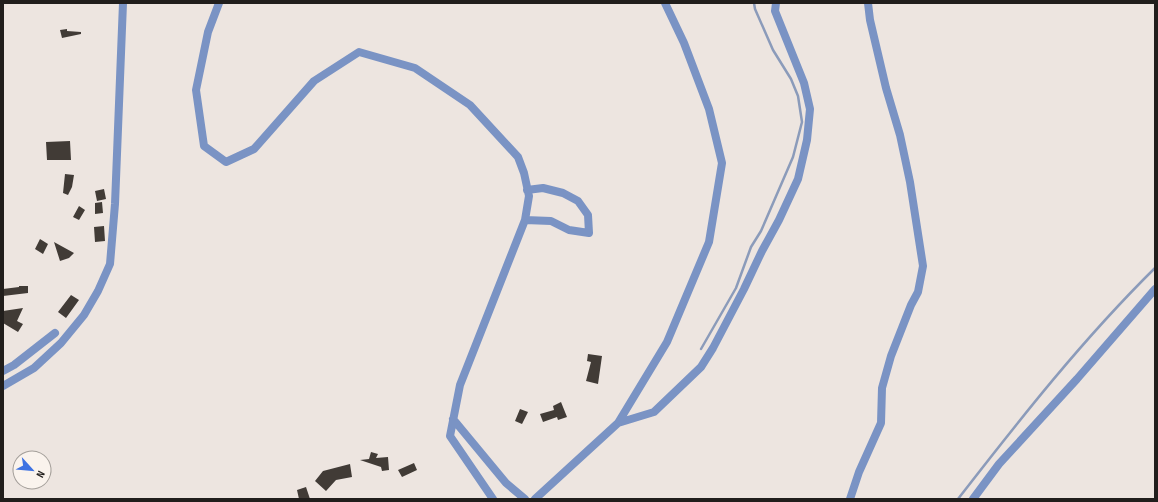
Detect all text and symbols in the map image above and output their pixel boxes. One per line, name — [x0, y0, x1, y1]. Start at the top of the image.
north arrow — [12, 450, 52, 490]
text: N — [33, 469, 48, 480]

